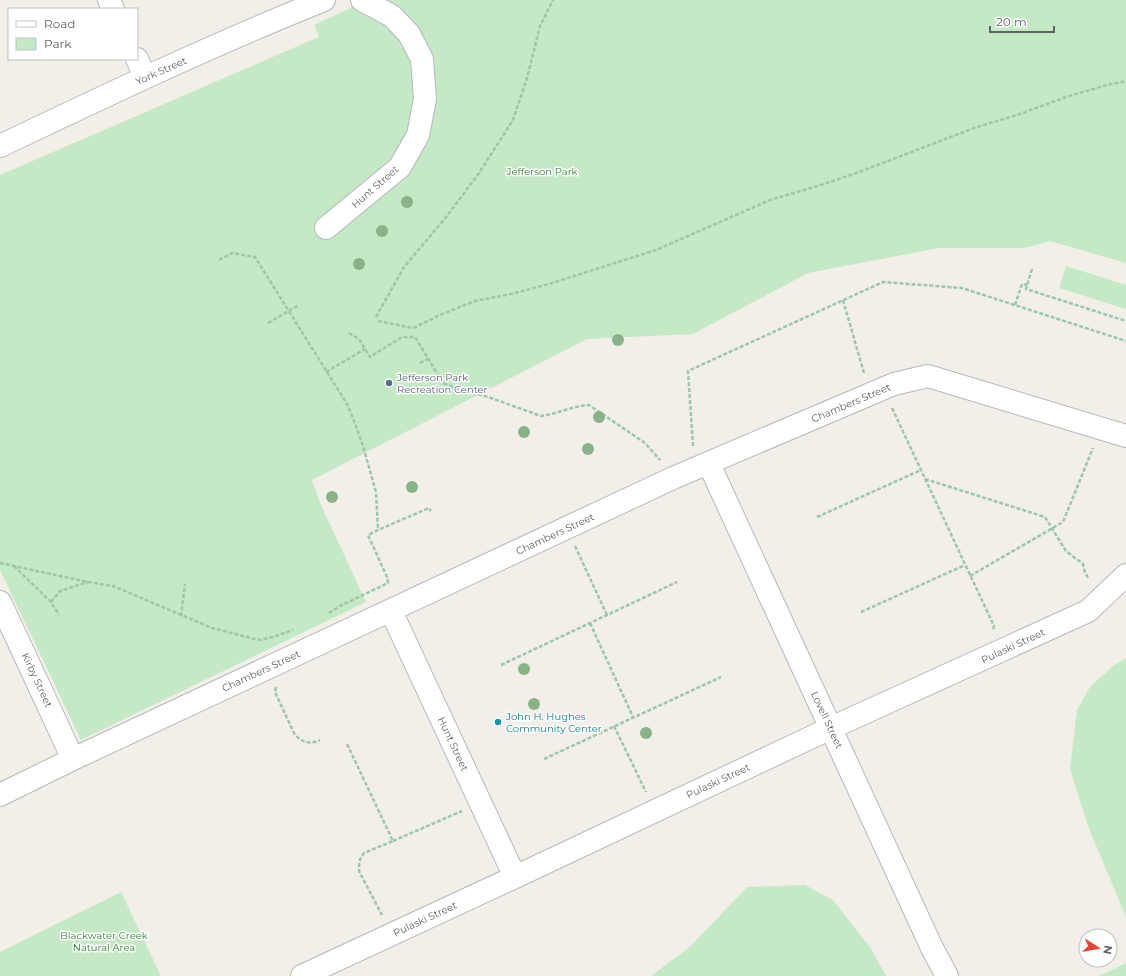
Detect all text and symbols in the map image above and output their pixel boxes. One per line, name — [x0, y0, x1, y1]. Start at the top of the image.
legend — [8, 8, 138, 60]
scale bar — [990, 8, 1054, 34]
text: 20 m — [996, 14, 1027, 29]
text: Road — [44, 16, 75, 31]
text: Park — [44, 36, 72, 51]
street label: York Street — [133, 54, 189, 88]
street label: Hunt Street — [349, 163, 401, 211]
park label: Jefferson Park — [505, 165, 578, 178]
place label: Jefferson Park Recreation Center — [396, 371, 488, 396]
marker: Jefferson Park Recreation Center — [384, 378, 394, 388]
street label: Chambers Street — [809, 380, 893, 426]
street label: Chambers Street — [514, 510, 596, 558]
street label: Pulaski Street — [979, 626, 1047, 666]
street label: Chambers Street — [220, 647, 302, 695]
street label: Kirby Street — [19, 651, 55, 709]
street label: Lovell Street — [808, 689, 846, 751]
place label: John H. Hughes Community Center — [505, 710, 602, 735]
street label: Hunt Street — [435, 715, 471, 773]
marker: John H. Hughes Community Center — [493, 717, 503, 727]
street label: Pulaski Street — [684, 761, 752, 801]
street label: Pulaski Street — [391, 899, 459, 939]
north arrow — [1078, 928, 1118, 968]
park label: Blackwater Creek Natural Area — [60, 929, 148, 954]
text: N — [1100, 944, 1116, 956]

